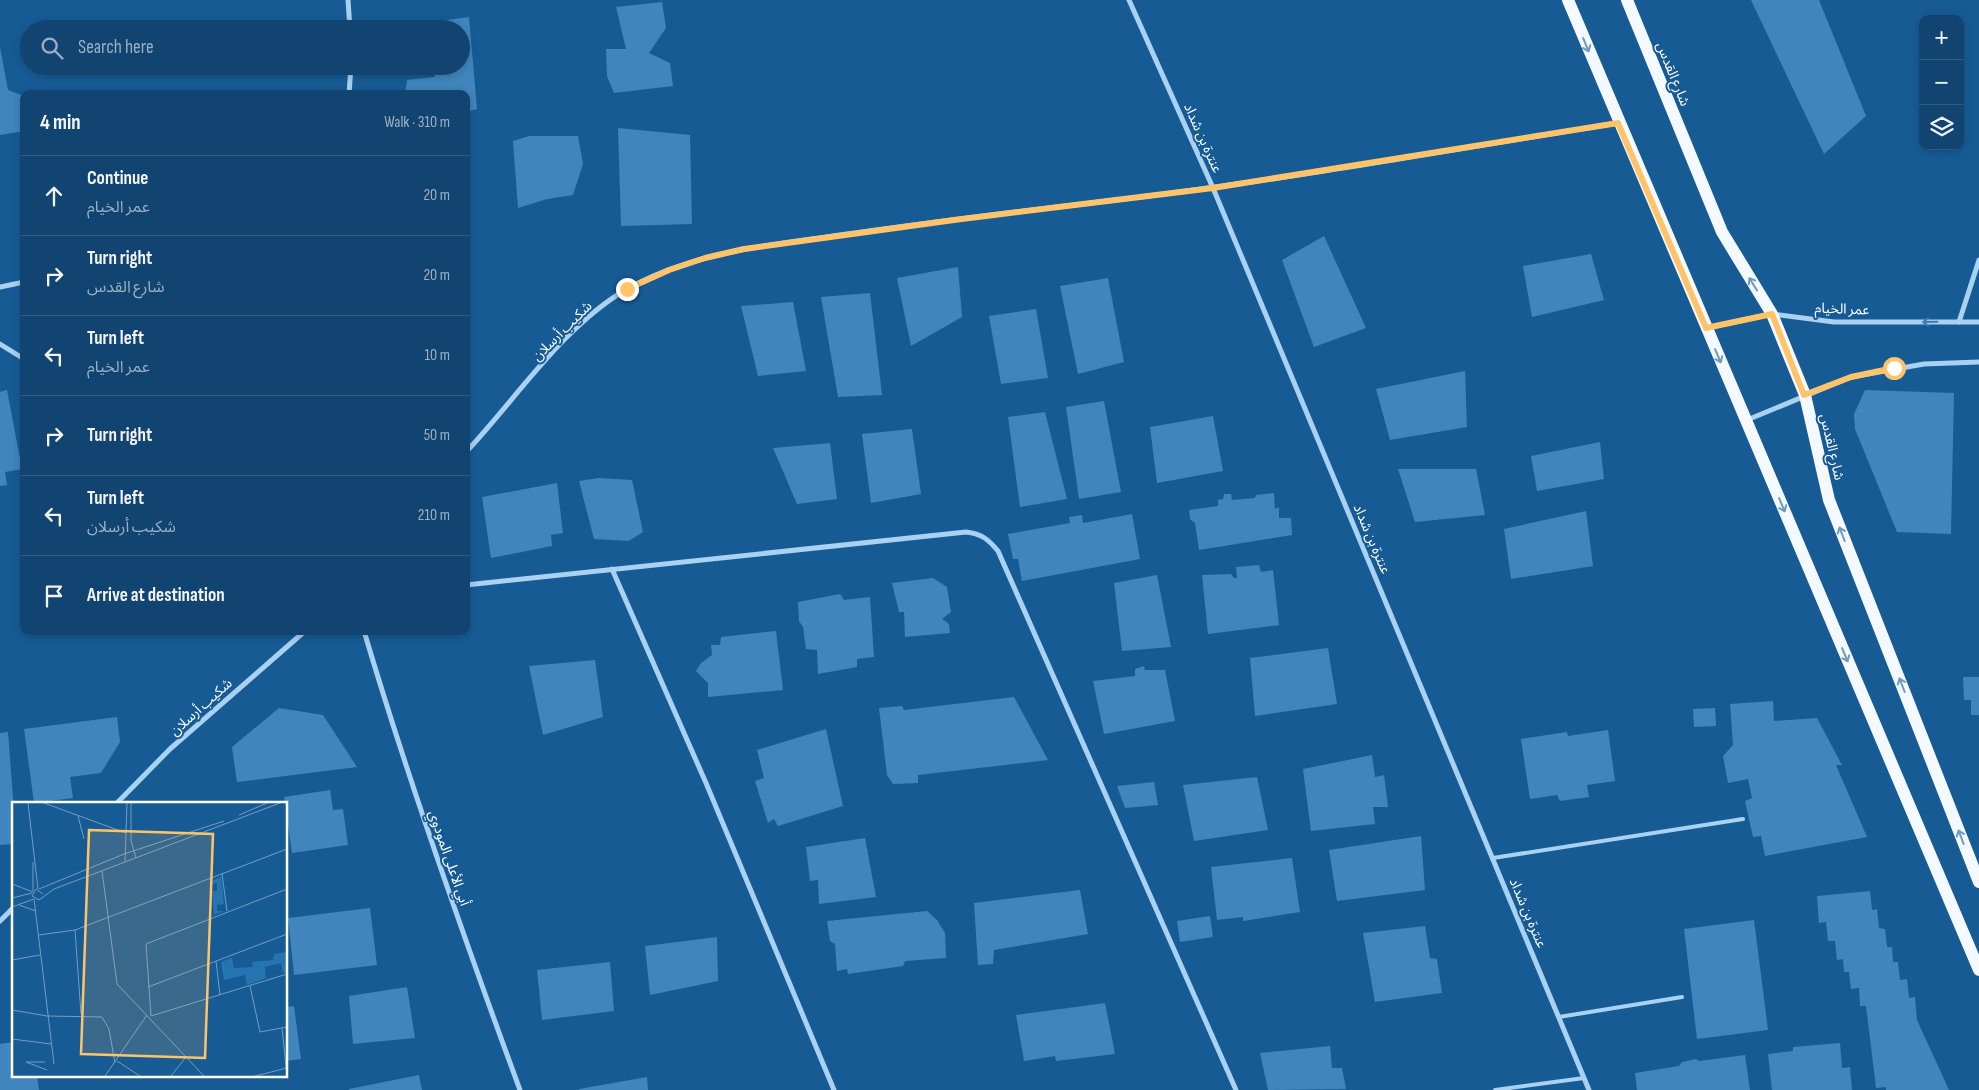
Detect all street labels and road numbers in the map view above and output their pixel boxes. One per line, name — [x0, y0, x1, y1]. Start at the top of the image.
street label: شارع القدس — [1651, 39, 1694, 109]
street label: عنترة بن شداد — [1180, 100, 1226, 176]
street label: شكيب أرسلان — [528, 297, 596, 365]
street label: عمر الخيام — [1814, 300, 1870, 320]
street label: شارع القدس — [1814, 412, 1848, 482]
street label: عنترة بن شداد — [1350, 501, 1394, 577]
street label: شكيب أرسلان — [166, 674, 236, 739]
street label: أبي الأعلى المودوي — [423, 808, 474, 909]
street label: عنترة بن شداد — [1506, 875, 1550, 951]

